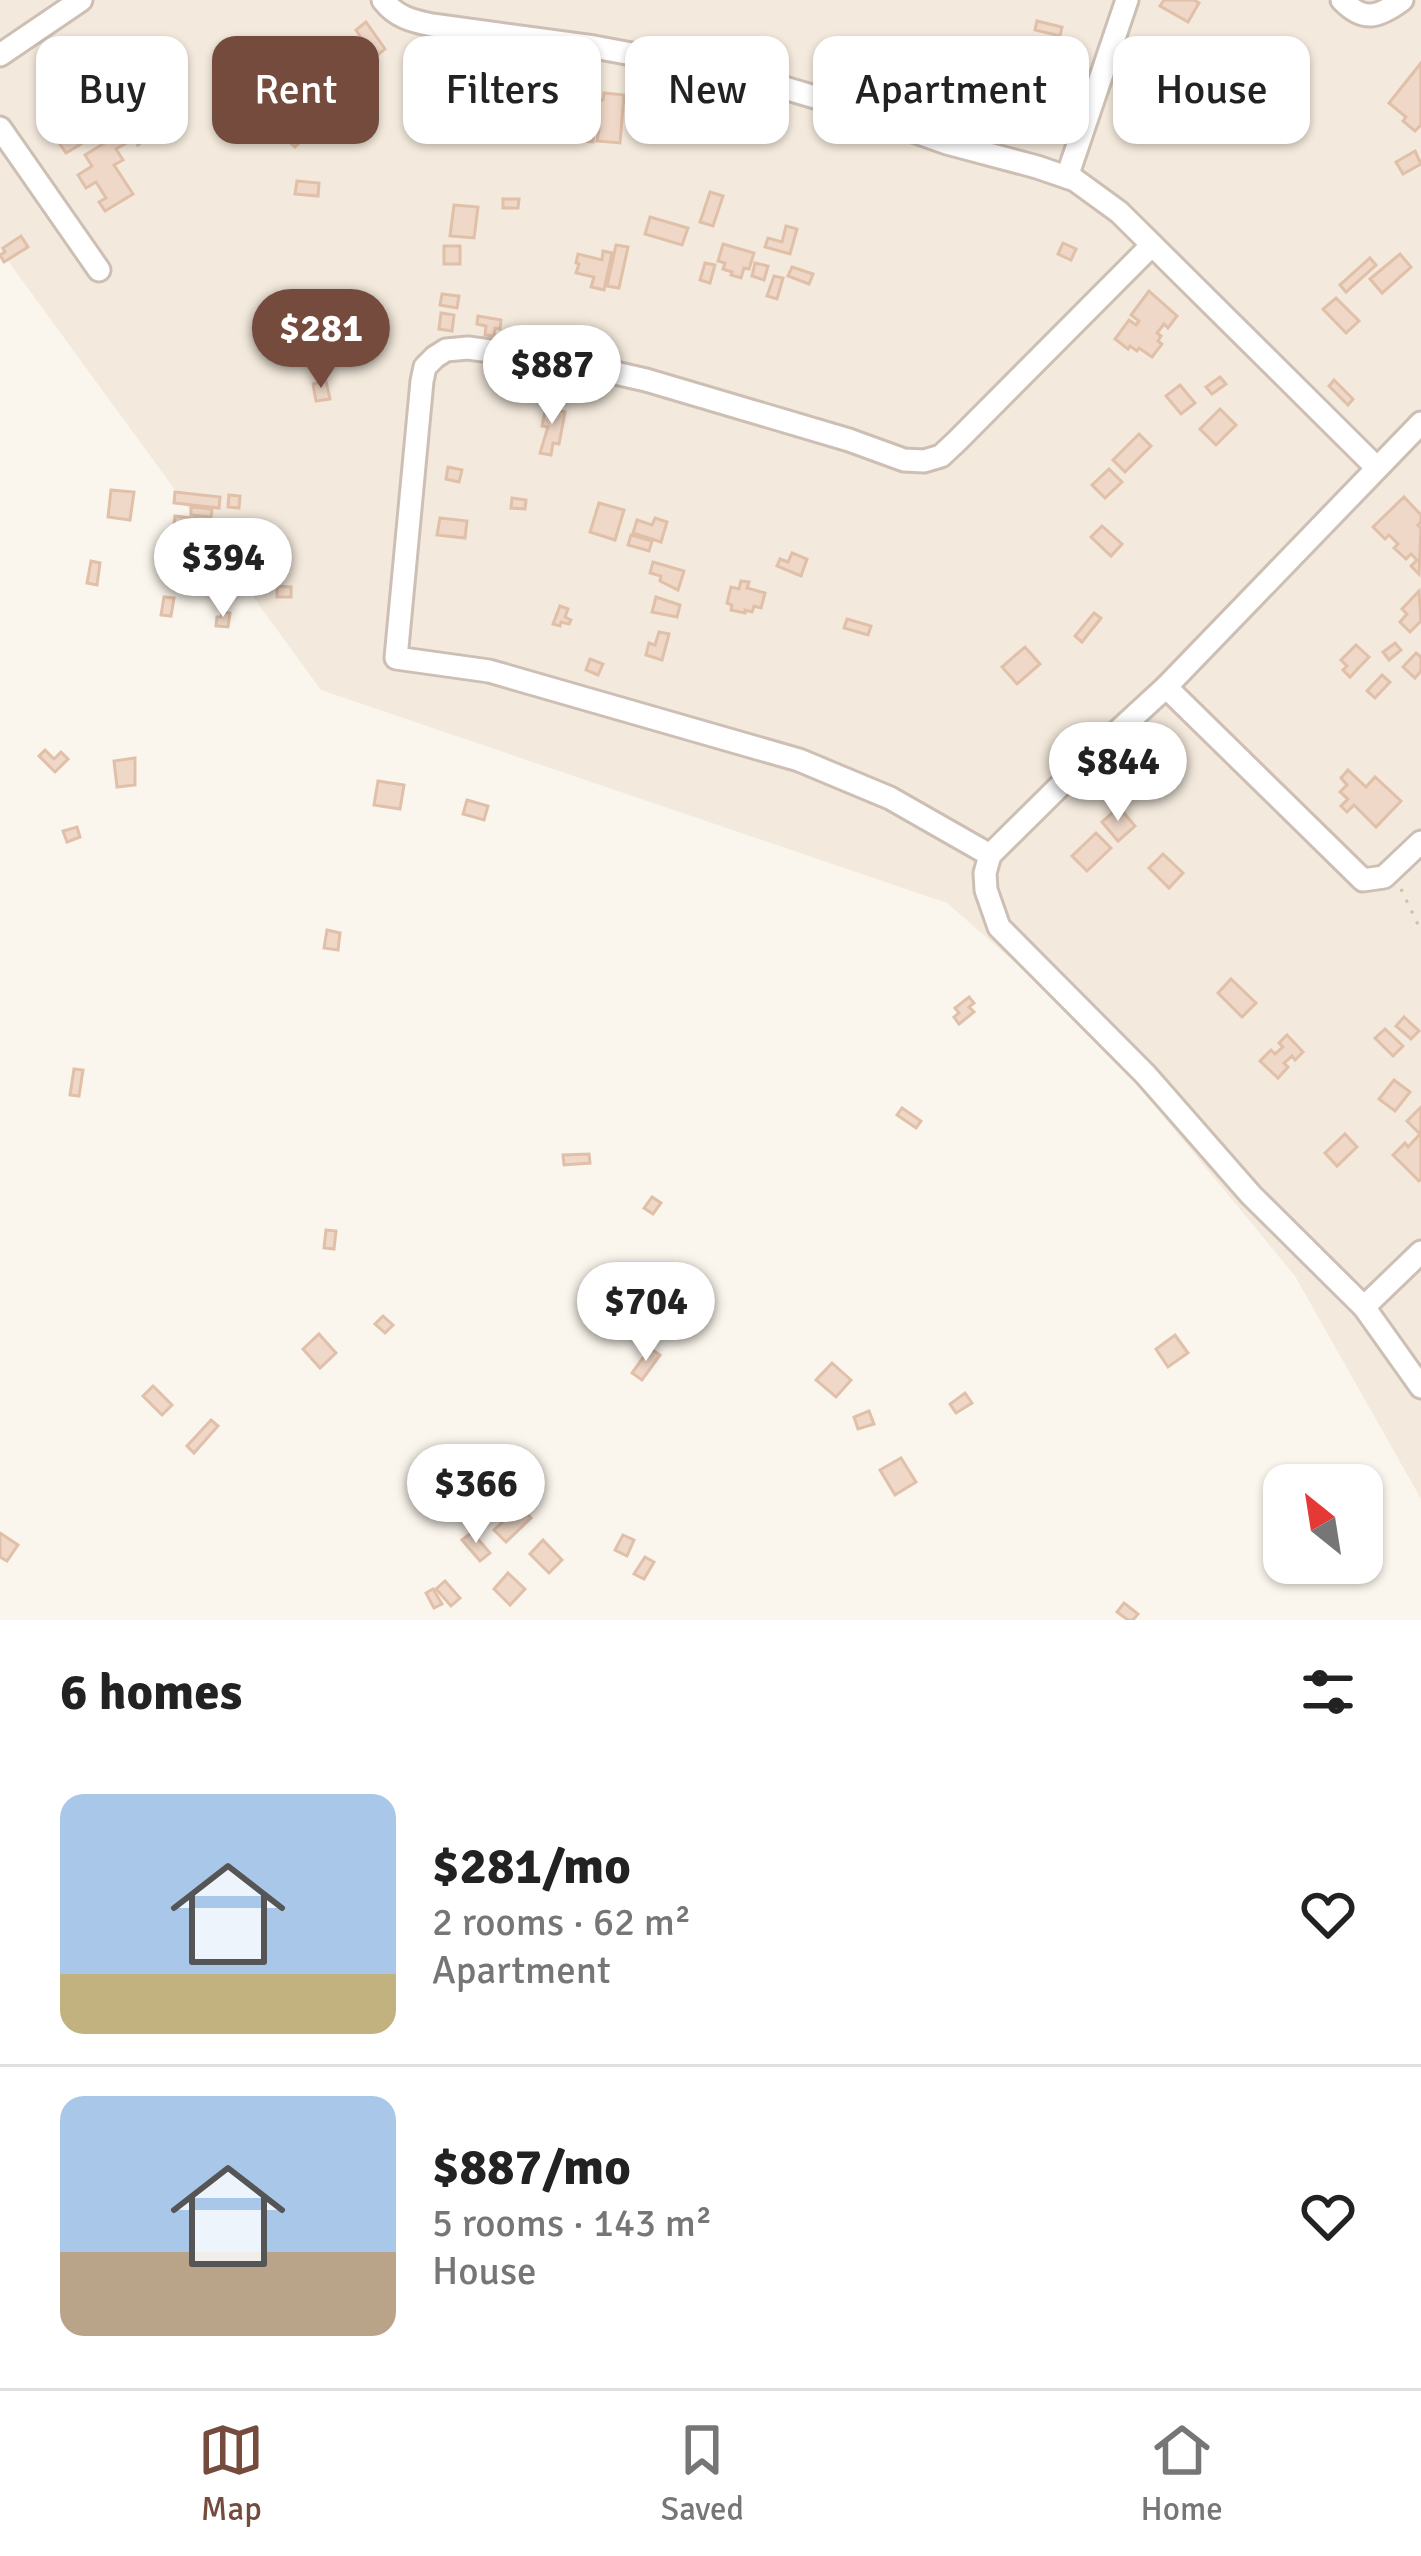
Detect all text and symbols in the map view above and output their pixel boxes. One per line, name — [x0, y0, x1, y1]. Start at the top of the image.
chip: Buy — [36, 36, 188, 144]
chip: Rent — [212, 36, 379, 144]
chip: Filters — [403, 36, 601, 144]
chip: New — [625, 36, 789, 144]
chip: Apartment — [813, 36, 1089, 144]
chip: House — [1113, 36, 1310, 144]
pin: $281 — [250, 289, 392, 391]
text: $281 — [279, 304, 363, 352]
pin: $887 — [481, 325, 623, 427]
text: $887 — [510, 340, 594, 388]
pin: $394 — [152, 518, 294, 620]
text: $394 — [181, 533, 265, 581]
pin: $844 — [1047, 722, 1189, 824]
text: $844 — [1076, 737, 1160, 785]
pin: $704 — [575, 1262, 717, 1364]
text: $704 — [604, 1277, 688, 1325]
pin: $366 — [405, 1444, 547, 1546]
text: $366 — [434, 1459, 518, 1507]
north arrow — [1263, 1464, 1383, 1584]
map controls — [1263, 1464, 1383, 1584]
icon: filters — [1295, 1659, 1361, 1725]
text: 6 homes — [60, 1661, 242, 1724]
text: $281/mo — [432, 1835, 631, 1898]
icon: home — [156, 1842, 300, 1986]
icon: heart — [1295, 1881, 1361, 1947]
text: 2 rooms · 62 m² — [432, 1898, 691, 1946]
text: Apartment — [432, 1946, 611, 1994]
text: $887/mo — [432, 2136, 631, 2199]
icon: home — [156, 2144, 300, 2288]
icon: heart — [1295, 2183, 1361, 2249]
text: 5 rooms · 143 m² — [432, 2199, 712, 2247]
text: House — [432, 2247, 537, 2295]
tab: Map — [198, 2417, 264, 2530]
tab: Saved — [661, 2417, 744, 2530]
tab: Home — [1140, 2417, 1223, 2530]

